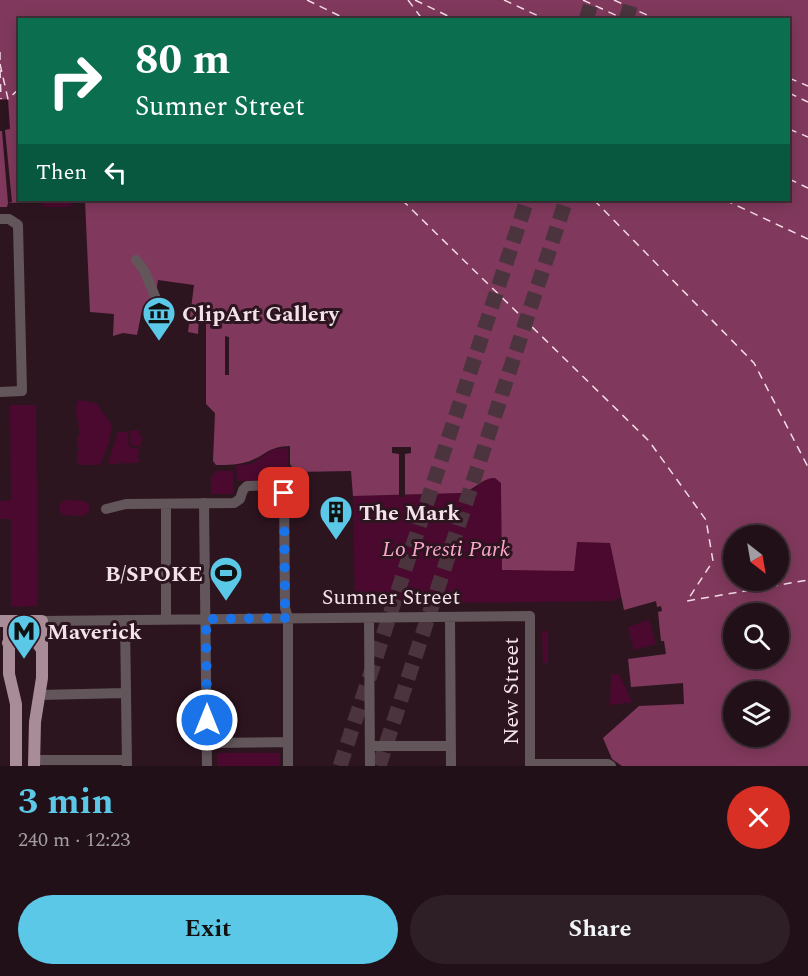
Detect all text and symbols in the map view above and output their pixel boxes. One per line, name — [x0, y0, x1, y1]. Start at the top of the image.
text: 80 m — [135, 29, 230, 92]
icon: right — [36, 42, 114, 120]
text: Sumner Street — [135, 86, 305, 128]
text: Then — [36, 156, 87, 189]
icon: left — [99, 156, 132, 189]
museum icon: ClipArt Gallery — [141, 295, 177, 342]
place label: ClipArt Gallery — [182, 298, 340, 331]
pin — [258, 467, 309, 518]
icon: arrive — [267, 476, 300, 509]
building icon: The Mark — [318, 494, 354, 541]
place label: The Mark — [359, 497, 461, 530]
north arrow — [723, 525, 789, 591]
map controls — [723, 525, 789, 747]
park label: Lo Presti Park — [382, 533, 510, 566]
sports icon: B/SPOKE — [208, 555, 244, 602]
place label: B/SPOKE — [105, 558, 203, 591]
street label: Sumner Street — [322, 581, 460, 614]
button: search — [723, 603, 789, 669]
metro station icon: Maverick — [6, 613, 42, 660]
place label: Maverick — [47, 616, 143, 649]
street label: New Street — [495, 637, 528, 745]
button: layers — [723, 681, 789, 747]
position arrow — [175, 688, 239, 752]
text: 3 min — [18, 775, 114, 830]
button: close — [727, 786, 790, 849]
text: 240 m · 12:23 — [18, 825, 130, 855]
button: Exit — [18, 895, 398, 964]
button: Share — [410, 895, 790, 964]

